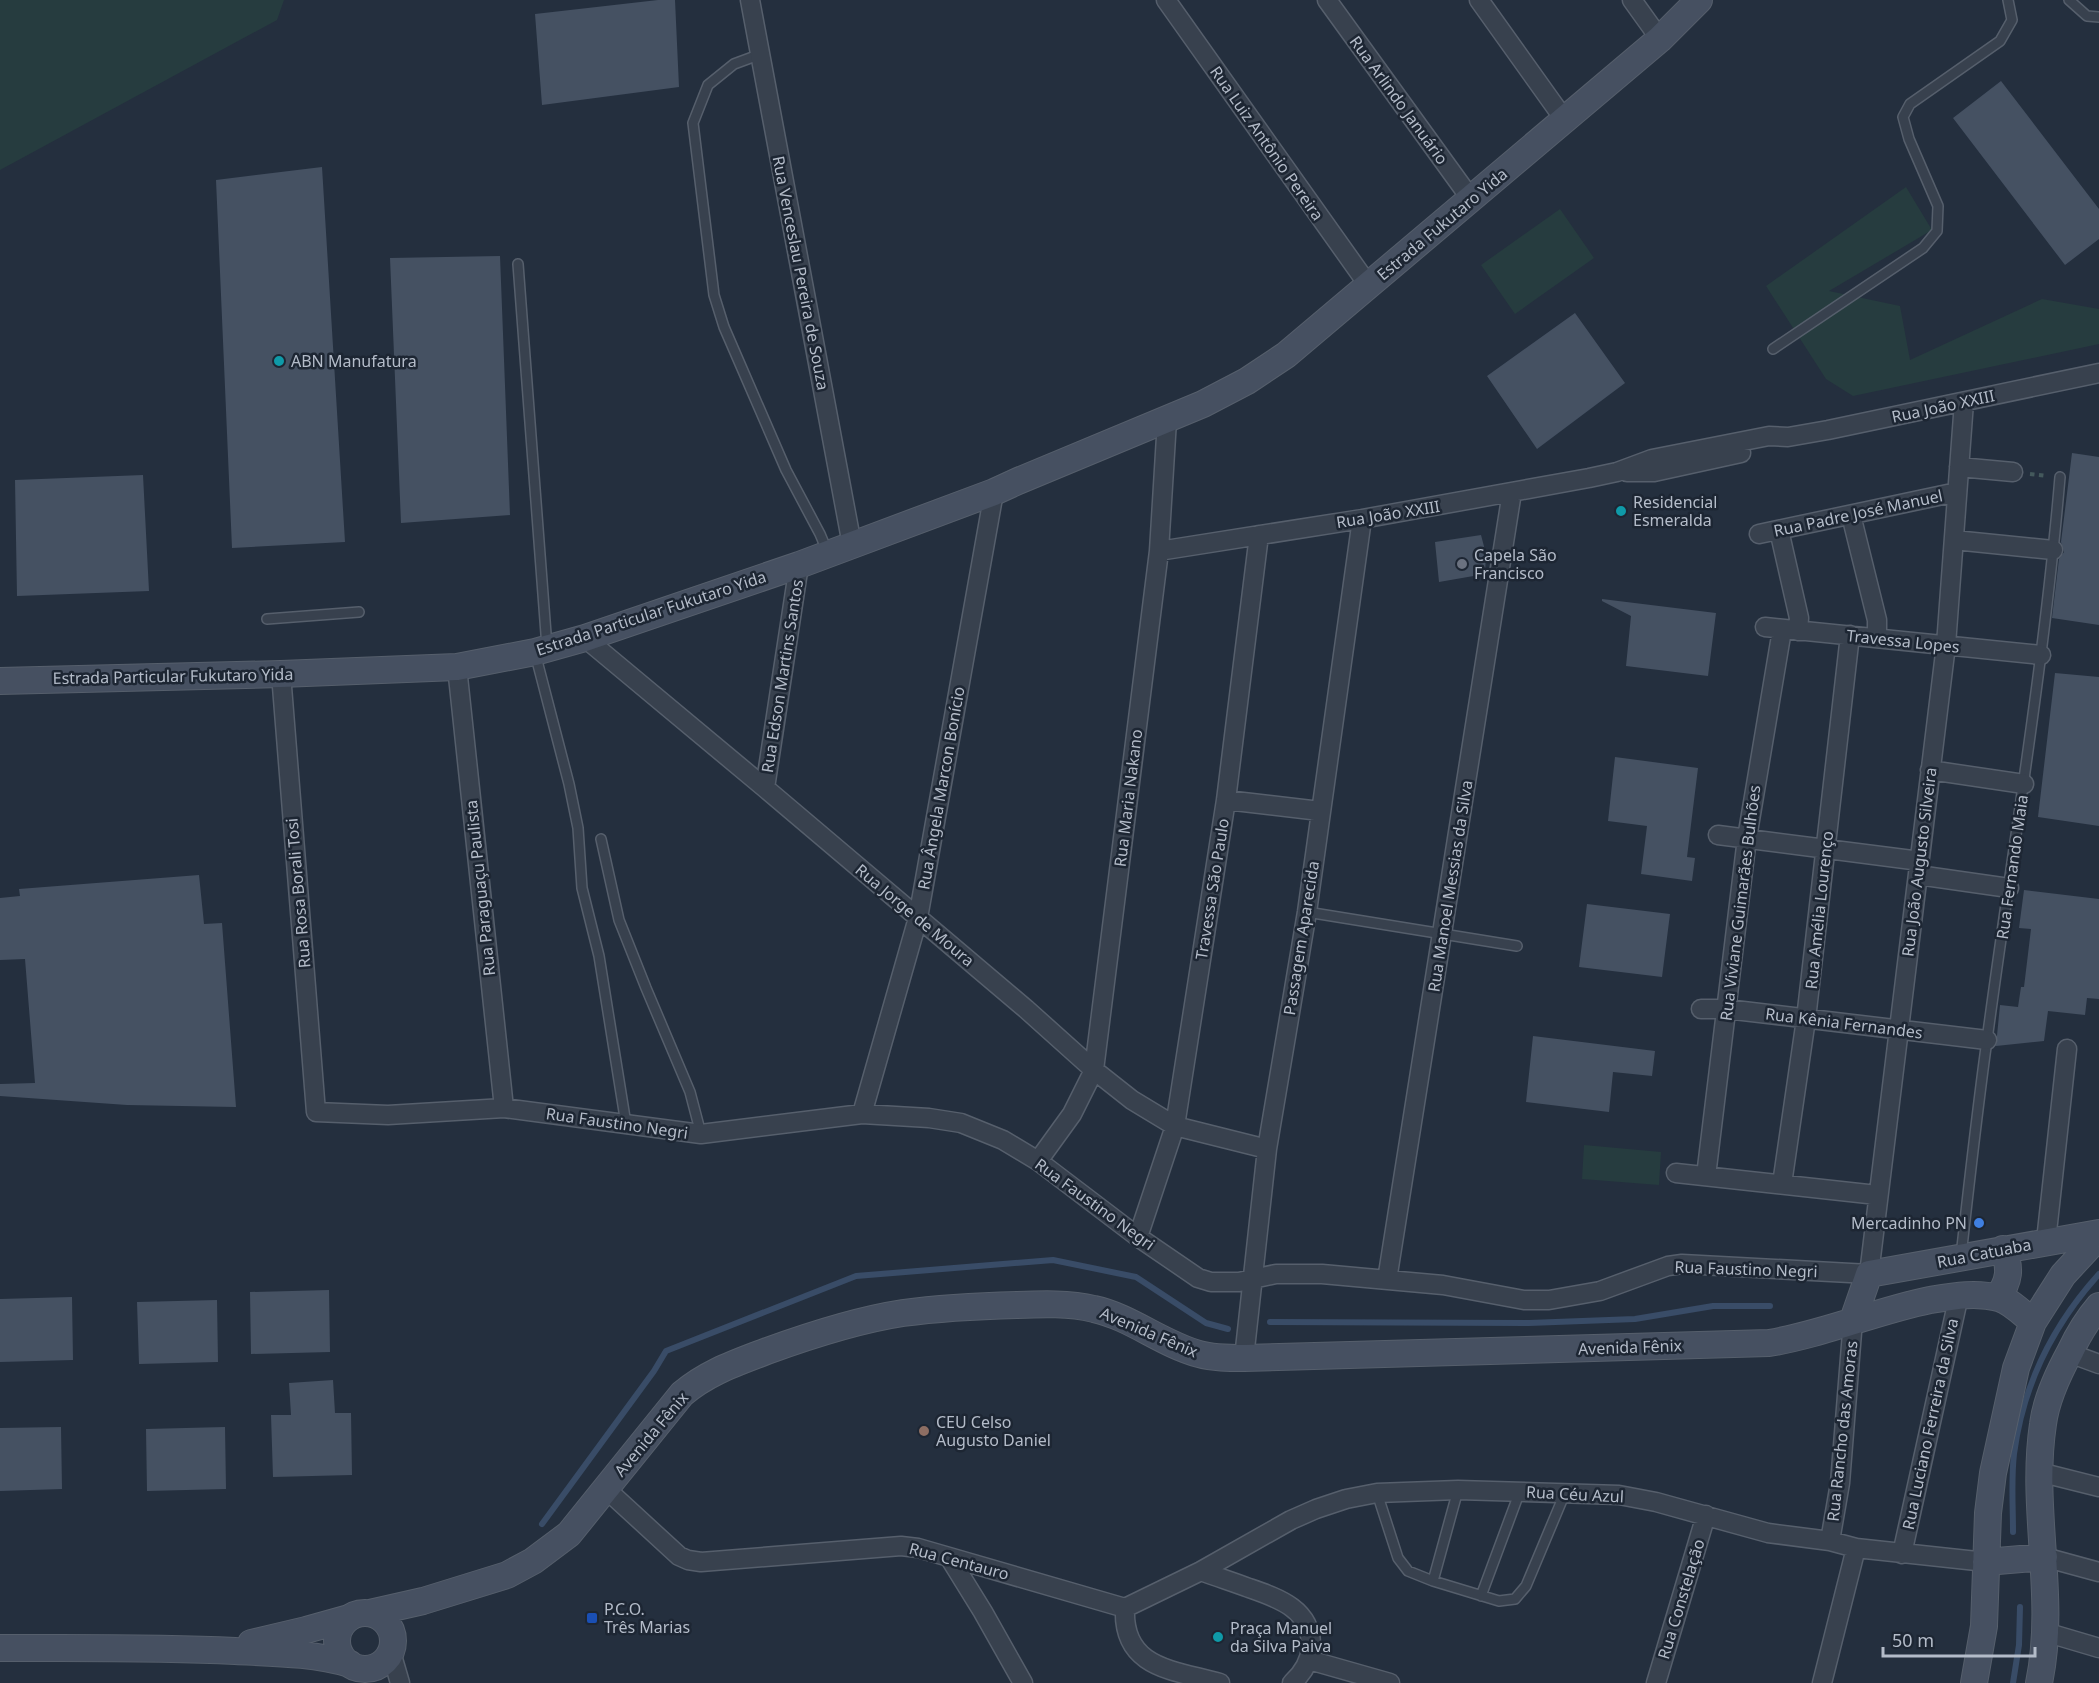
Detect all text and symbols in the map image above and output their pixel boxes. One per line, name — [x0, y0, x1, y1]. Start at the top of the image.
street label: Rua Arlindo Januário — [1345, 31, 1453, 169]
street label: Rua Luiz Antônio Pereira — [1205, 61, 1329, 225]
street label: Rua Venceslau Pereira de Souza — [767, 154, 835, 392]
street label: Estrada Fukutaro Yida — [1372, 163, 1512, 285]
place label: ABN Manufatura — [291, 350, 417, 372]
marker: ABN Manufatura — [272, 354, 286, 368]
street label: Rua João XXIII — [1889, 384, 1997, 428]
street label: Rua Padre José Manuel — [1771, 484, 1945, 542]
place label: Residencial Esmeralda — [1633, 491, 1717, 531]
street label: Rua João XXIII — [1334, 495, 1442, 533]
marker: Residencial Esmeralda — [1614, 504, 1628, 518]
place label: Capela São Francisco — [1474, 544, 1557, 584]
marker: Capela São Francisco — [1455, 557, 1469, 571]
street label: Estrada Particular Fukutaro Yida — [533, 565, 769, 661]
street label: Rua Edson Martins Santos — [756, 578, 808, 774]
street label: Travessa Lopes — [1845, 624, 1961, 658]
street label: Estrada Particular Fukutaro Yida — [52, 663, 294, 689]
street label: Rua Ângela Marcon Bonício — [912, 685, 970, 891]
street label: Rua Maria Nakano — [1109, 728, 1147, 868]
street label: Rua João Augusto Silveira — [1896, 766, 1942, 958]
street label: Rua Manoel Messias da Silva — [1422, 778, 1478, 994]
street label: Rua Viviane Guimarães Bulhões — [1715, 784, 1765, 1022]
street label: Rua Fernando Maia — [1991, 793, 2033, 941]
street label: Rua Paraguaçu Paulista — [460, 799, 500, 977]
street label: Rua Rosa Borali Tosi — [280, 817, 316, 969]
street label: Travessa São Paulo — [1190, 817, 1234, 961]
street label: Rua Amélia Lourenço — [1800, 830, 1838, 990]
street label: Rua Jorge de Moura — [851, 859, 979, 971]
street label: Passagem Aparecida — [1278, 859, 1324, 1017]
street label: Rua Kênia Fernandes — [1764, 1002, 1924, 1044]
street label: Rua Faustino Negri — [545, 1102, 689, 1144]
street label: Rua Faustino Negri — [1031, 1153, 1159, 1255]
place label: Mercadinho PN — [1851, 1212, 1967, 1234]
marker: Mercadinho PN — [1972, 1216, 1986, 1230]
street label: Rua Catuaba — [1935, 1233, 2033, 1273]
street label: Rua Faustino Negri — [1674, 1256, 1818, 1282]
street label: Avenida Fênix — [1097, 1302, 1202, 1363]
street label: Rua Luciano Ferreira da Silva — [1897, 1316, 1963, 1532]
street label: Avenida Fênix — [1578, 1334, 1683, 1360]
street label: Rua Rancho das Amoras — [1822, 1340, 1862, 1522]
street label: Avenida Fênix — [609, 1387, 693, 1481]
place label: CEU Celso Augusto Daniel — [936, 1411, 1051, 1451]
marker: CEU Celso Augusto Daniel — [917, 1424, 931, 1438]
street label: Rua Céu Azul — [1526, 1480, 1624, 1508]
street label: Rua Constelação — [1652, 1536, 1710, 1662]
street label: Rua Centauro — [907, 1537, 1011, 1585]
place label: P.C.O. Três Marias — [604, 1598, 690, 1638]
marker: P.C.O. Três Marias — [585, 1611, 599, 1625]
place label: Praça Manuel da Silva Paiva — [1230, 1617, 1332, 1657]
scale bar — [1883, 1620, 2034, 1658]
text: 50 m — [1892, 1628, 1934, 1652]
marker: Praça Manuel da Silva Paiva — [1211, 1630, 1225, 1644]

